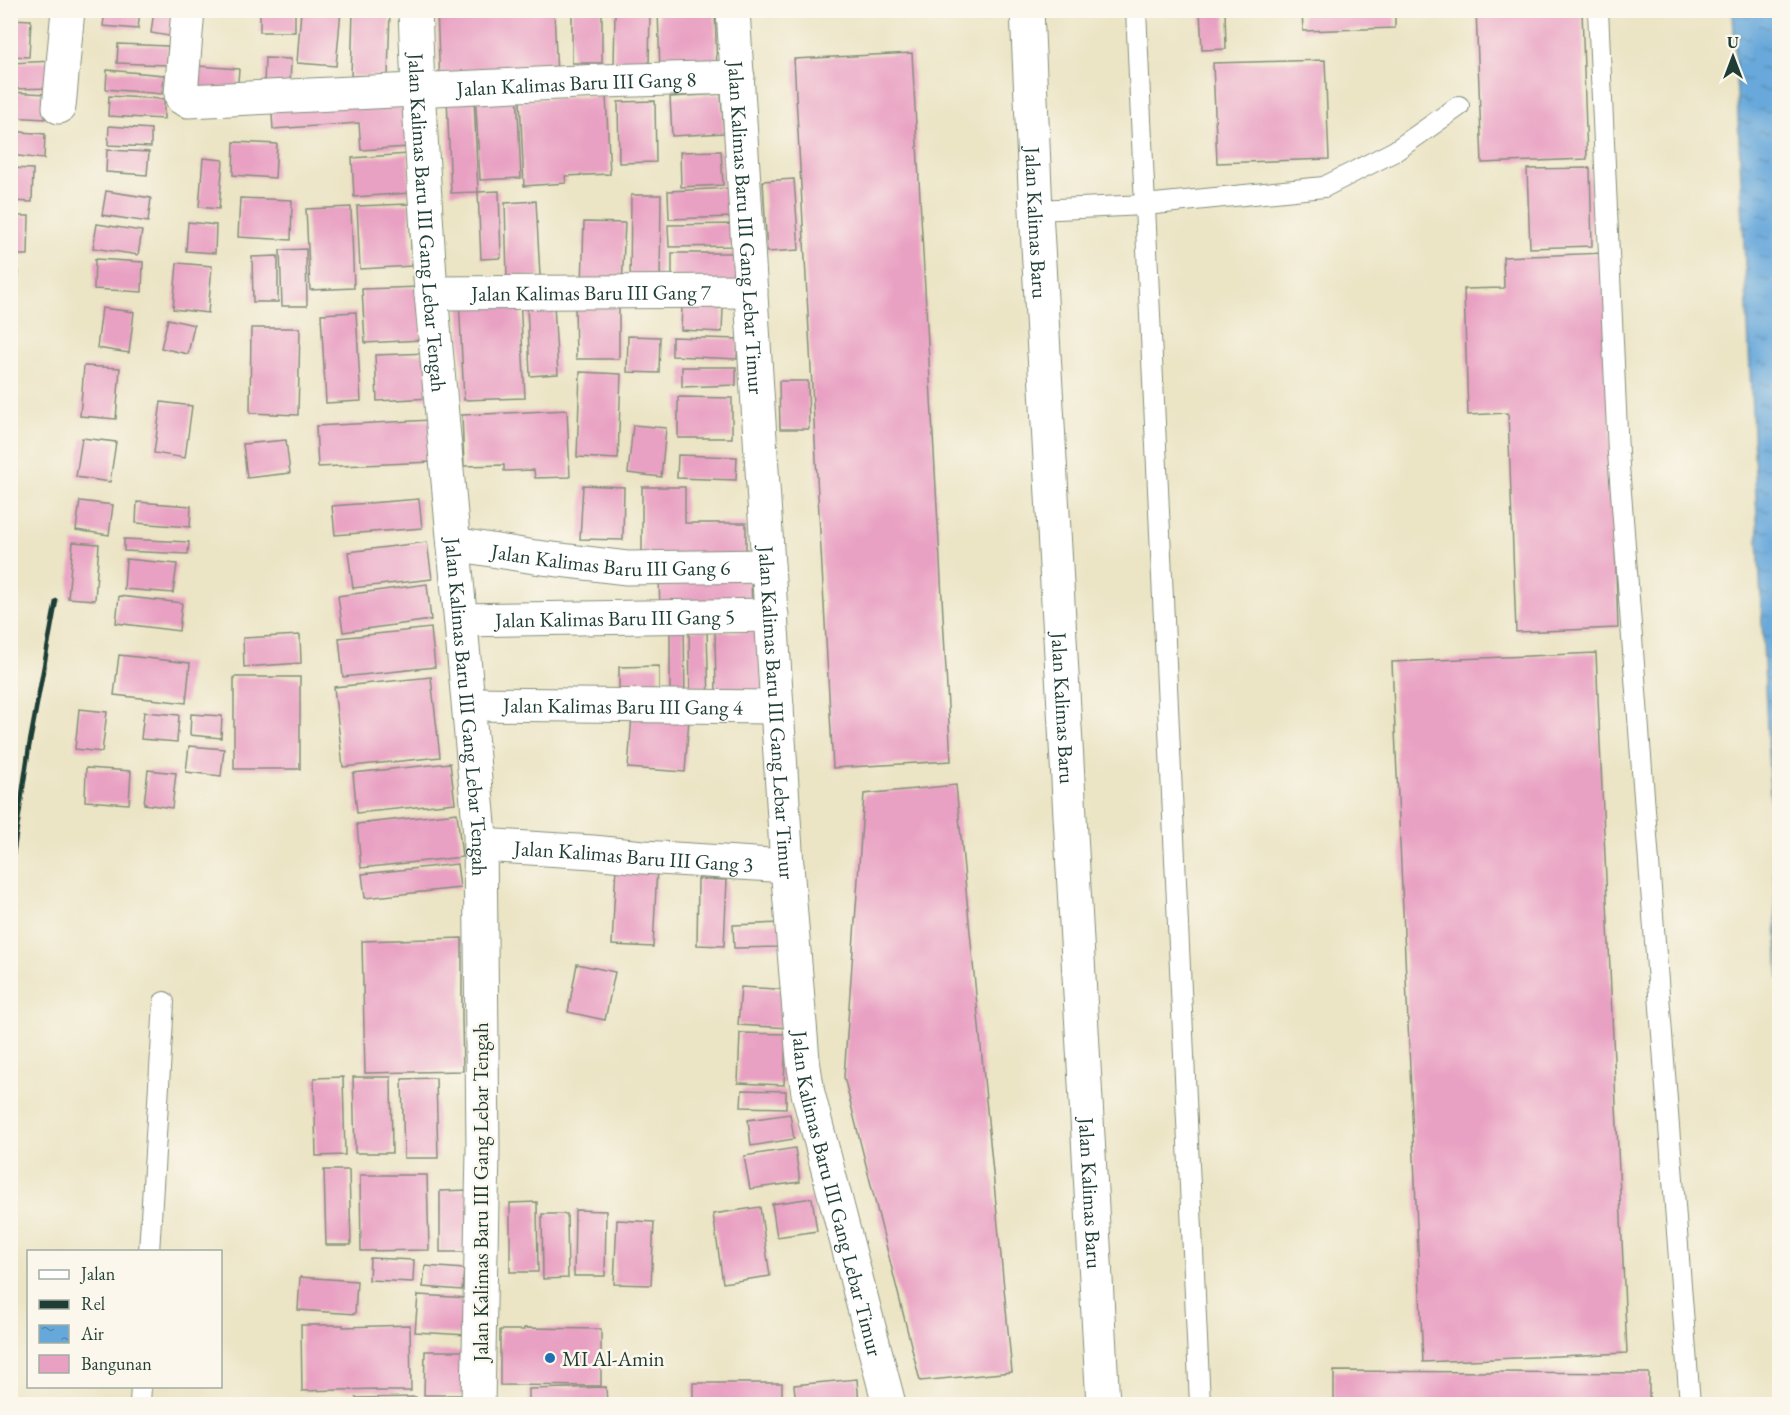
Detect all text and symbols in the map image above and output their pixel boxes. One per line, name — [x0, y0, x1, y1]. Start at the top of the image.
north arrow — [1703, 27, 1763, 87]
text: U — [1727, 32, 1739, 53]
street label: Jalan Kalimas Baru III Gang Lebar Tengah — [403, 51, 453, 393]
street label: Jalan Kalimas Baru III Gang Lebar Timur — [723, 58, 771, 395]
street label: Jalan Kalimas Baru III Gang 8 — [454, 65, 697, 102]
street label: Jalan Kalimas Baru — [1020, 144, 1054, 299]
street label: Jalan Kalimas Baru III Gang 7 — [469, 278, 712, 306]
street label: Jalan Kalimas Baru III Gang Lebar Tengah — [439, 534, 494, 876]
street label: Jalan Kalimas Baru III Gang 6 — [488, 536, 730, 582]
street label: Jalan Kalimas Baru III Gang Lebar Timur — [753, 543, 802, 880]
street label: Jalan Kalimas Baru III Gang 5 — [493, 602, 735, 633]
street label: Jalan Kalimas Baru — [1046, 630, 1082, 785]
street label: Jalan Kalimas Baru III Gang 4 — [501, 691, 744, 720]
street label: Jalan Kalimas Baru III Gang 3 — [511, 834, 754, 877]
street label: Jalan Kalimas Baru III Gang Lebar Tengah — [467, 1022, 494, 1364]
street label: Jalan Kalimas Baru III Gang Lebar Timur — [787, 1028, 889, 1359]
street label: Jalan Kalimas Baru — [1073, 1115, 1109, 1270]
legend — [27, 1250, 222, 1388]
text: Jalan — [79, 1262, 116, 1285]
text: Rel — [81, 1292, 105, 1315]
text: Air — [80, 1322, 104, 1345]
place label: MI Al-Amin — [562, 1345, 665, 1372]
marker: MI Al-Amin — [543, 1351, 557, 1365]
text: Bangunan — [81, 1352, 152, 1375]

